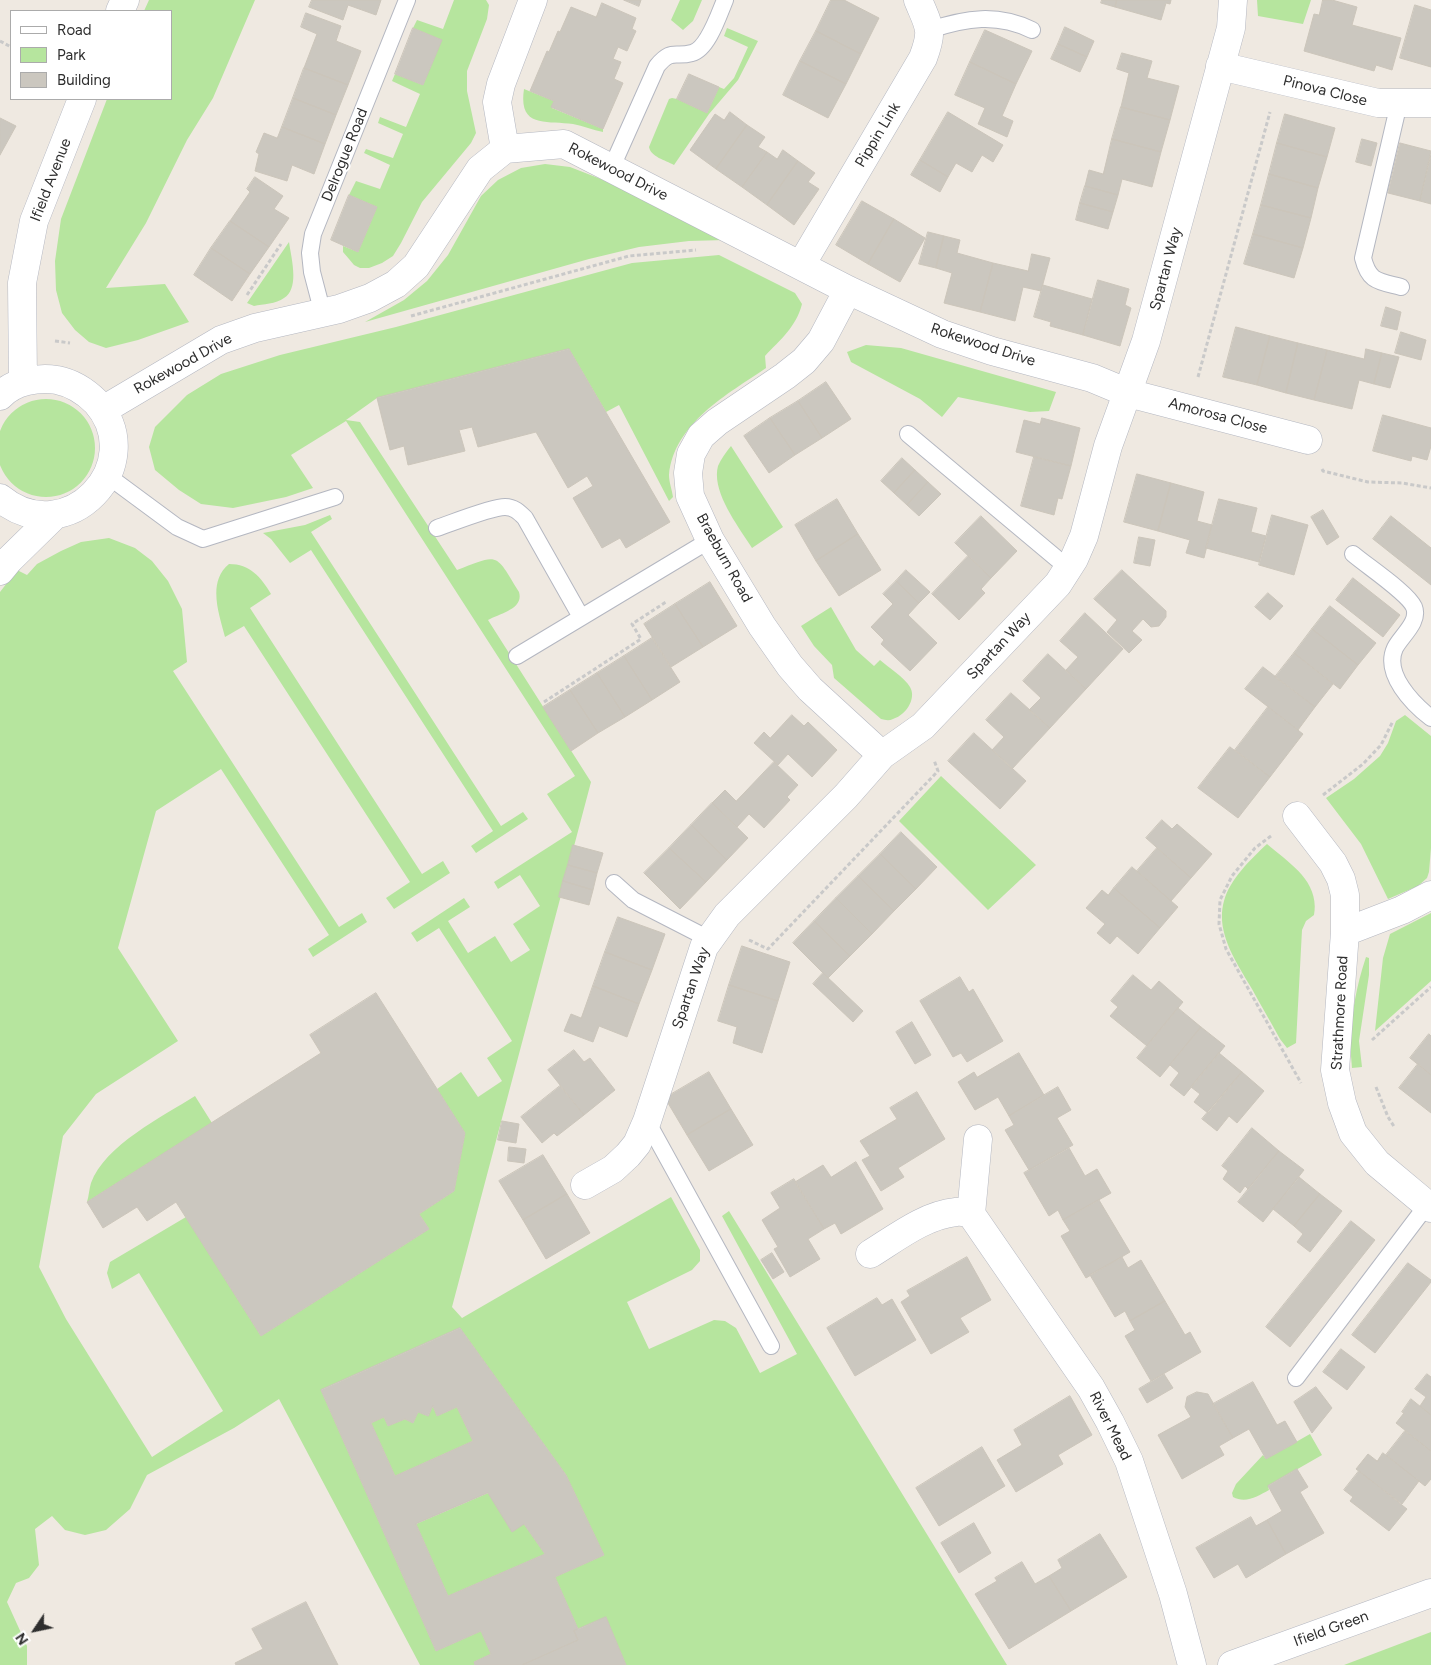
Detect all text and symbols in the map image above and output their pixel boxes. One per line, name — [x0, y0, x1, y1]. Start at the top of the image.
legend — [10, 10, 172, 100]
text: Road — [57, 21, 92, 39]
text: Park — [57, 46, 86, 64]
text: Building — [57, 71, 111, 89]
street label: Pinova Close — [1281, 72, 1369, 110]
street label: Pippin Link — [852, 99, 904, 171]
street label: Delrogue Road — [318, 106, 372, 204]
street label: Ifield Avenue — [27, 136, 75, 224]
street label: Rokewood Drive — [565, 139, 671, 205]
street label: Spartan Way — [1146, 225, 1186, 313]
street label: Rokewood Drive — [928, 320, 1038, 370]
street label: Rokewood Drive — [131, 330, 235, 398]
street label: Amorosa Close — [1167, 394, 1269, 438]
street label: Braeburn Road — [692, 510, 756, 606]
street label: Spartan Way — [963, 609, 1035, 683]
street label: Spartan Way — [669, 945, 713, 1031]
street label: Strathmore Road — [1328, 955, 1352, 1071]
street label: River Mead — [1085, 1389, 1135, 1463]
north arrow — [10, 1605, 60, 1655]
street label: Ifield Green — [1291, 1607, 1371, 1651]
text: N — [12, 1629, 32, 1648]

